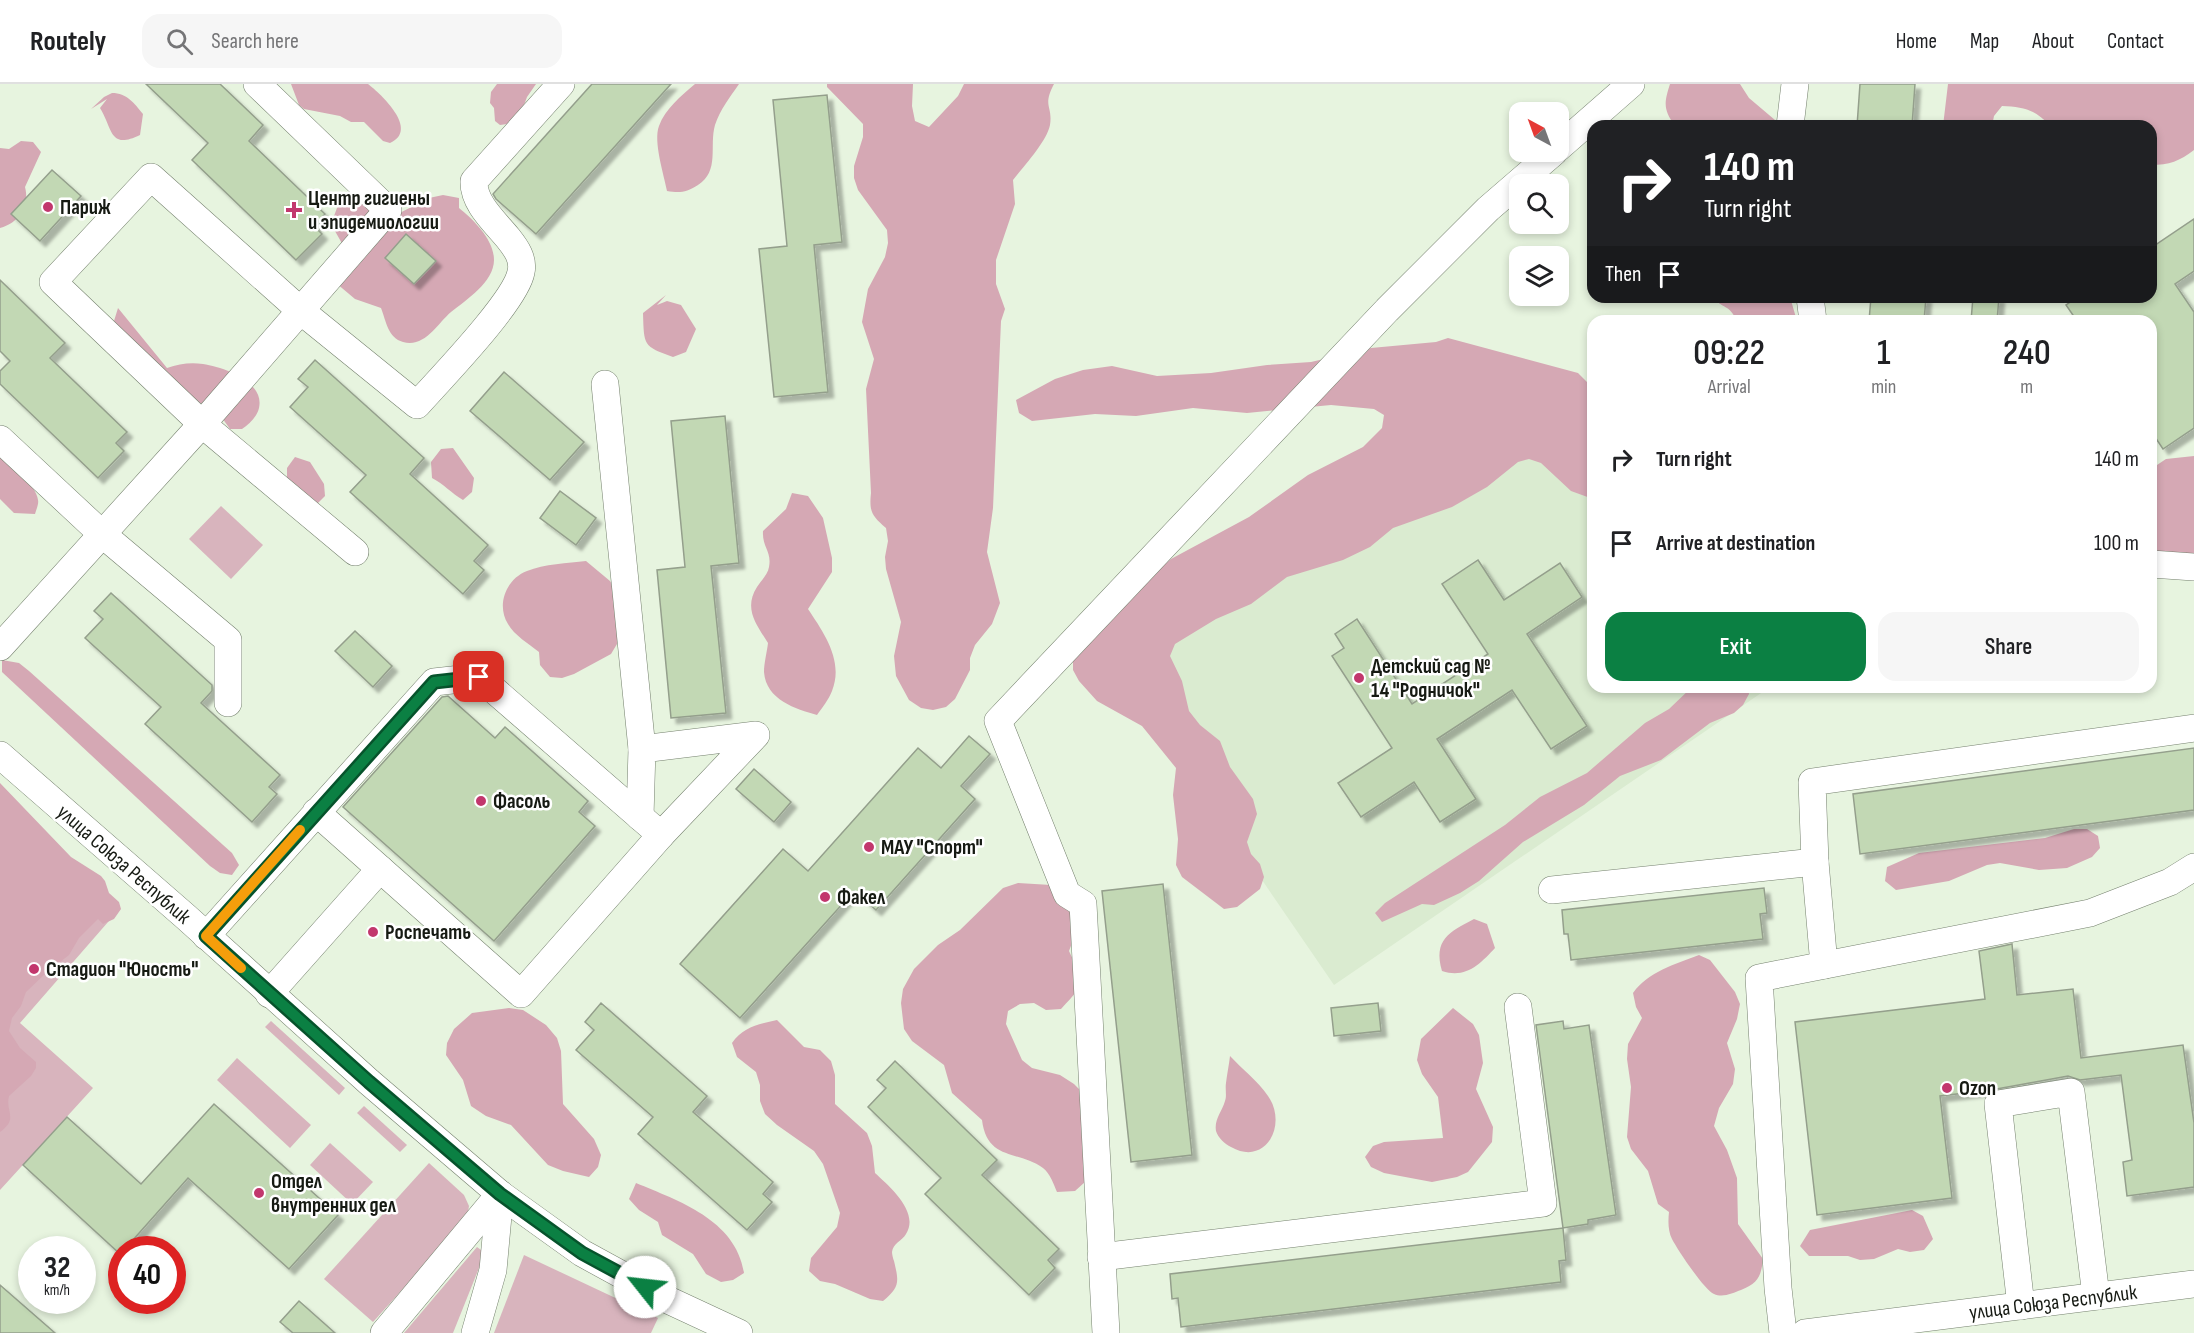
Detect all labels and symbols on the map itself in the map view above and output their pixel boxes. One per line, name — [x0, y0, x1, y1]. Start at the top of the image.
north arrow — [1509, 102, 1569, 162]
place label: Центр гигиены и эпидемиологии — [308, 186, 439, 235]
place label: Париж — [60, 195, 111, 220]
marker: Париж — [41, 200, 55, 214]
marker: Центр гигиены и эпидемиологии — [285, 201, 303, 219]
pin — [453, 651, 504, 702]
place label: Детский сад № 14 "Родничок" — [1371, 654, 1491, 703]
marker: Детский сад № 14 "Родничок" — [1352, 671, 1366, 685]
place label: Фасоль — [493, 789, 551, 814]
marker: Фасоль — [474, 794, 488, 808]
street label: улица Союза Республик — [52, 800, 196, 929]
place label: МАУ "Спорт" — [881, 835, 983, 860]
marker: МАУ "Спорт" — [862, 840, 876, 854]
place label: Факел — [837, 885, 886, 910]
marker: Факел — [818, 890, 832, 904]
place label: Роспечать — [385, 920, 471, 945]
marker: Роспечать — [366, 925, 380, 939]
place label: Стадион "Юность" — [46, 957, 198, 982]
marker: Стадион "Юность" — [27, 962, 41, 976]
place label: Ozon — [1959, 1076, 1996, 1101]
marker: Ozon — [1940, 1081, 1954, 1095]
place label: Отдел внутренних дел — [271, 1169, 397, 1218]
marker: Отдел внутренних дел — [252, 1186, 266, 1200]
speed limit sign: 40 — [108, 1236, 186, 1314]
position arrow — [613, 1255, 677, 1319]
street label: улица Союза Республик — [1968, 1280, 2138, 1325]

